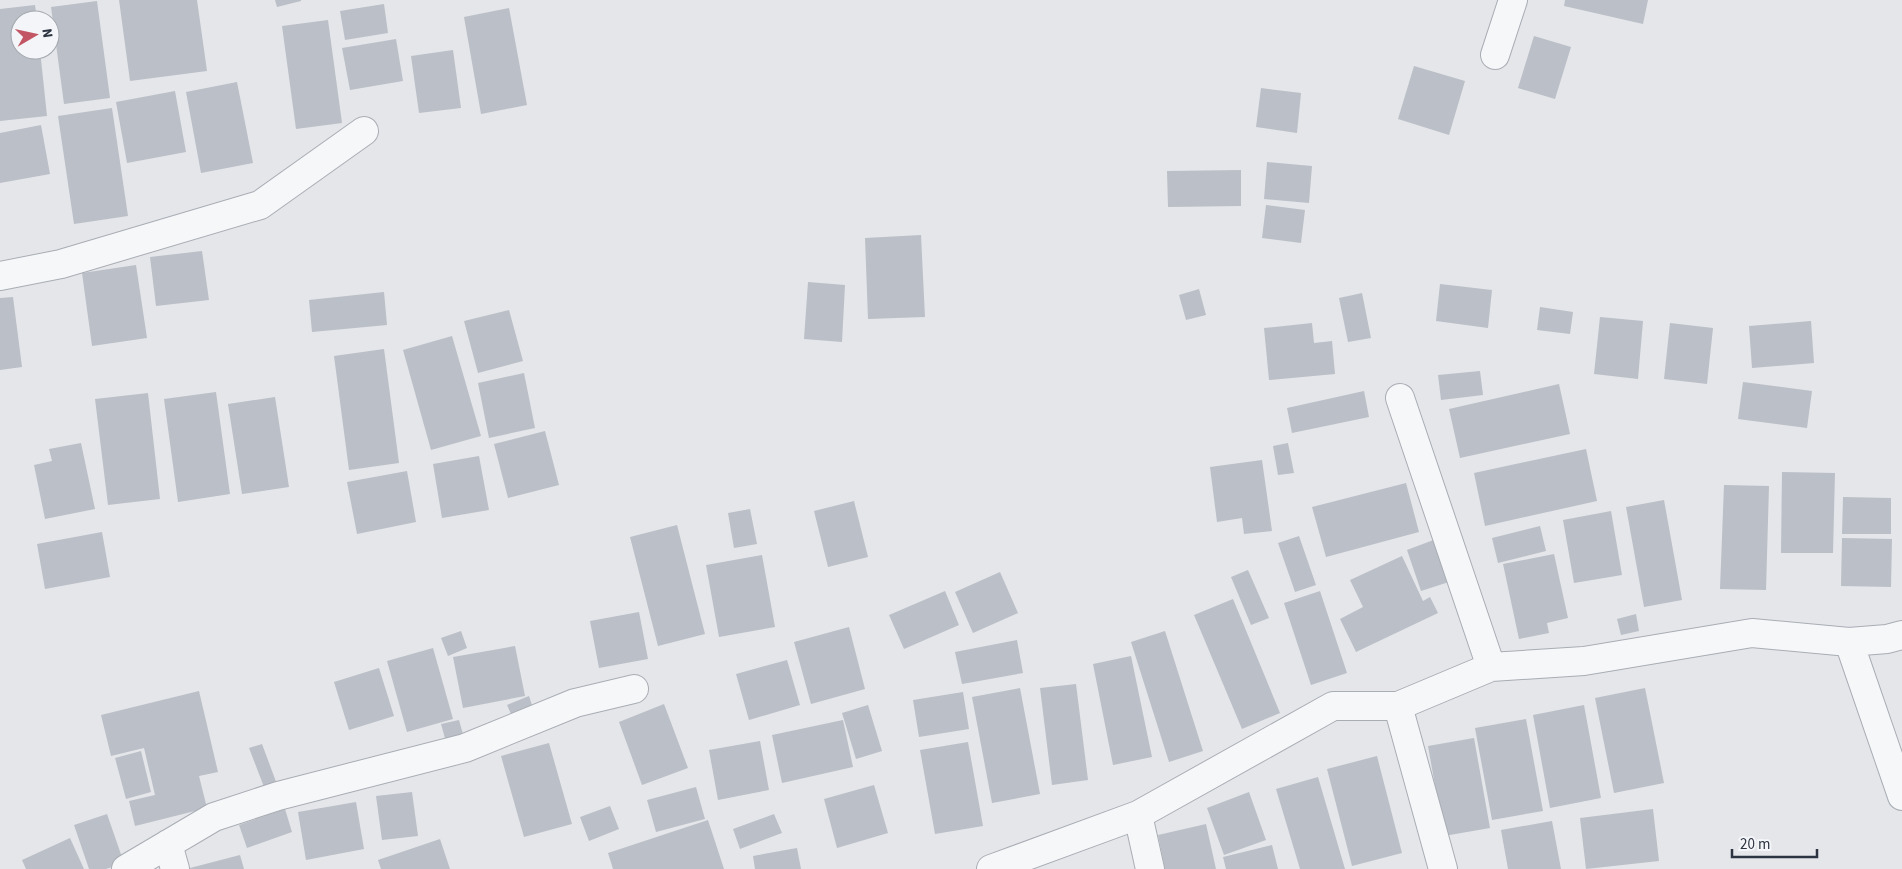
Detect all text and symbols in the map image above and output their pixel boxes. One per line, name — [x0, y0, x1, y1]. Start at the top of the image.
north arrow — [10, 10, 60, 60]
text: N — [36, 27, 57, 39]
scale bar — [1732, 826, 1817, 858]
text: 20 m — [1740, 834, 1770, 855]

